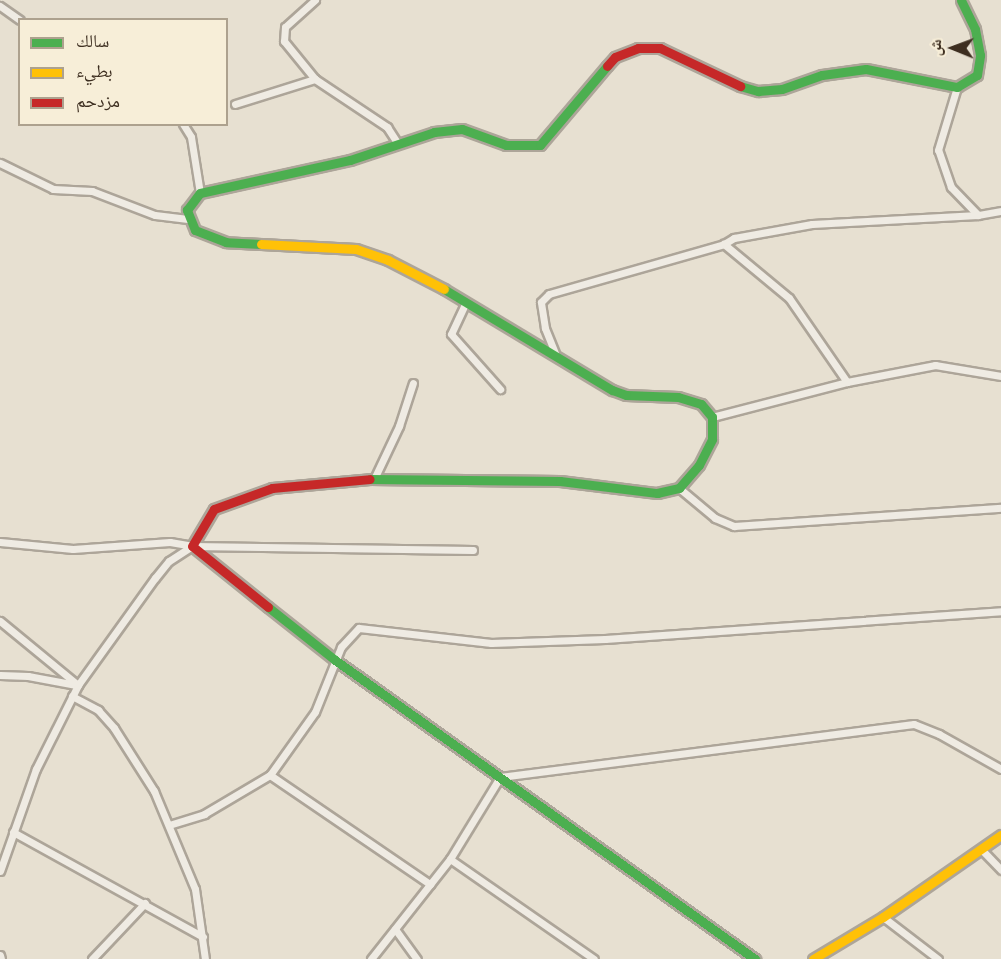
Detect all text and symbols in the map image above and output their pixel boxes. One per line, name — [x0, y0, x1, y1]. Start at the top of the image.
legend — [18, 18, 228, 126]
north arrow — [923, 18, 983, 78]
text: سالك — [76, 28, 109, 52]
text: ش — [924, 39, 945, 56]
text: بطيء — [76, 58, 113, 82]
text: مزدحم — [76, 88, 120, 112]

